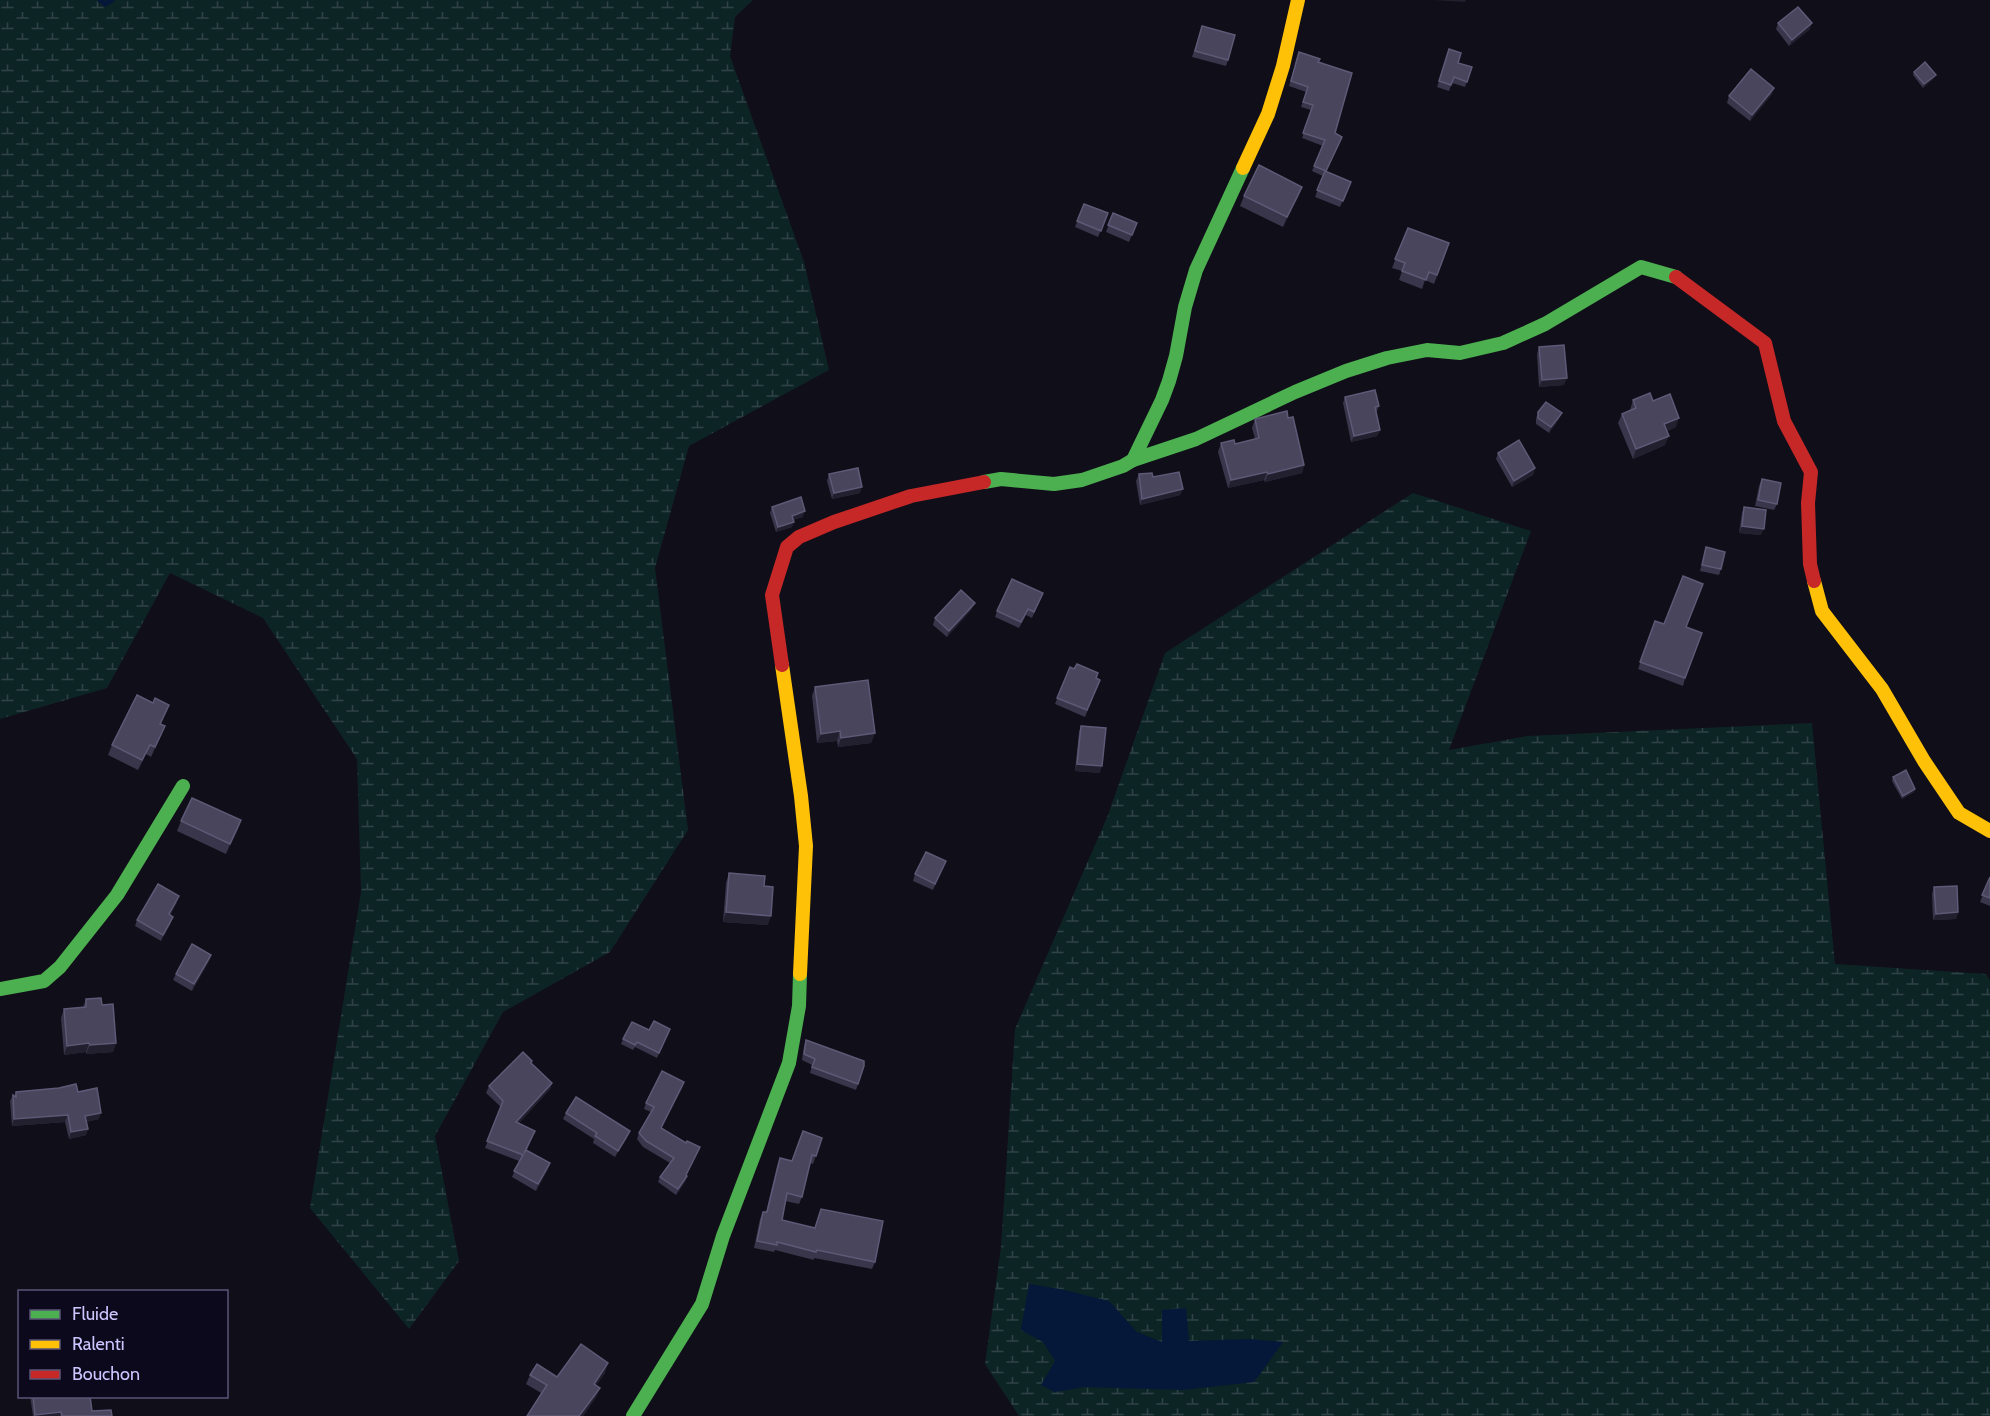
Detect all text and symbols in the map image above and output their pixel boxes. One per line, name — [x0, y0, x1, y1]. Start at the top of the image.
legend — [18, 1290, 228, 1398]
text: Fluide — [72, 1303, 118, 1325]
text: Ralenti — [72, 1333, 125, 1355]
text: Bouchon — [72, 1363, 140, 1385]

